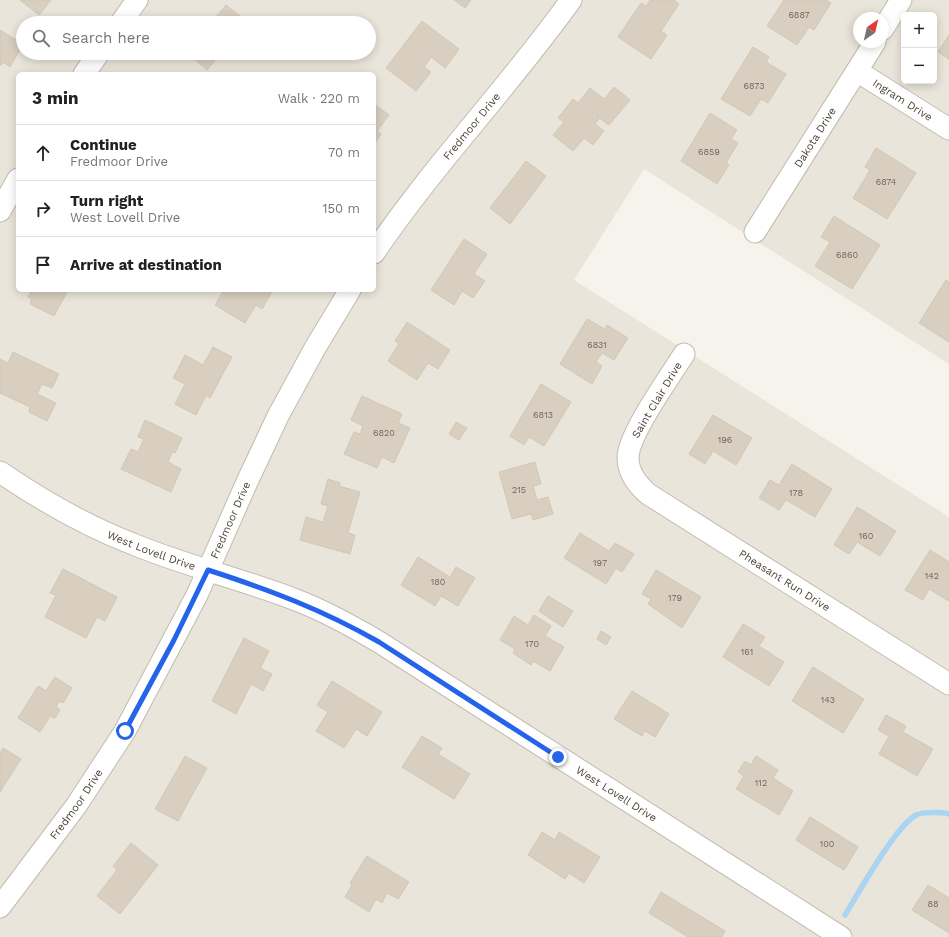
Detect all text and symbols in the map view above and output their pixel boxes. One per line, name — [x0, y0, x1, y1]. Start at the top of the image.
house number: 6887 — [788, 10, 810, 20]
north arrow — [853, 12, 889, 48]
map controls — [901, 12, 937, 84]
button: + — [901, 12, 937, 48]
search box — [16, 16, 376, 60]
icon: search — [30, 27, 52, 49]
text: Search here — [62, 29, 150, 47]
button: − — [901, 48, 937, 84]
street label: Ingram Drive — [870, 76, 935, 123]
house number: 6873 — [744, 81, 764, 91]
text: 3 min — [32, 88, 78, 108]
street label: Fredmoor Drive — [440, 90, 503, 162]
text: Walk · 220 m — [278, 91, 360, 106]
street label: Dakota Drive — [791, 105, 839, 170]
text: Continue — [70, 136, 137, 154]
icon: ahead — [32, 142, 54, 164]
text: 70 m — [328, 145, 360, 160]
house number: 6859 — [698, 147, 720, 157]
text: Fredmoor Drive — [70, 154, 168, 169]
house number: 6874 — [876, 177, 897, 187]
text: Turn right — [70, 192, 143, 210]
icon: right — [32, 198, 54, 220]
text: 150 m — [322, 201, 360, 216]
text: West Lovell Drive — [70, 210, 180, 225]
house number: 6860 — [836, 250, 858, 260]
icon: arrive — [32, 254, 54, 276]
text: Arrive at destination — [70, 256, 222, 274]
house number: 6831 — [587, 340, 607, 350]
street label: Saint Clair Drive — [629, 360, 685, 440]
house number: 6813 — [533, 410, 553, 420]
house number: 6820 — [373, 428, 395, 438]
house number: 196 — [718, 435, 732, 445]
street label: Fredmoor Drive — [207, 479, 253, 560]
house number: 215 — [512, 485, 526, 495]
house number: 178 — [789, 488, 803, 498]
street label: West Lovell Drive — [105, 528, 197, 573]
house number: 160 — [859, 531, 874, 541]
street label: Pheasant Run Drive — [737, 547, 833, 614]
house number: 197 — [593, 558, 607, 568]
house number: 142 — [925, 571, 939, 581]
house number: 180 — [431, 577, 446, 587]
house number: 179 — [668, 593, 682, 603]
house number: 170 — [525, 639, 539, 649]
house number: 161 — [741, 647, 753, 657]
house number: 143 — [821, 695, 835, 705]
route start — [116, 722, 134, 740]
route end — [549, 748, 567, 766]
street label: West Lovell Drive — [574, 763, 659, 824]
street label: Fredmoor Drive — [47, 766, 105, 842]
house number: 112 — [755, 778, 767, 788]
house number: 100 — [820, 839, 835, 849]
house number: 88 — [927, 899, 939, 909]

